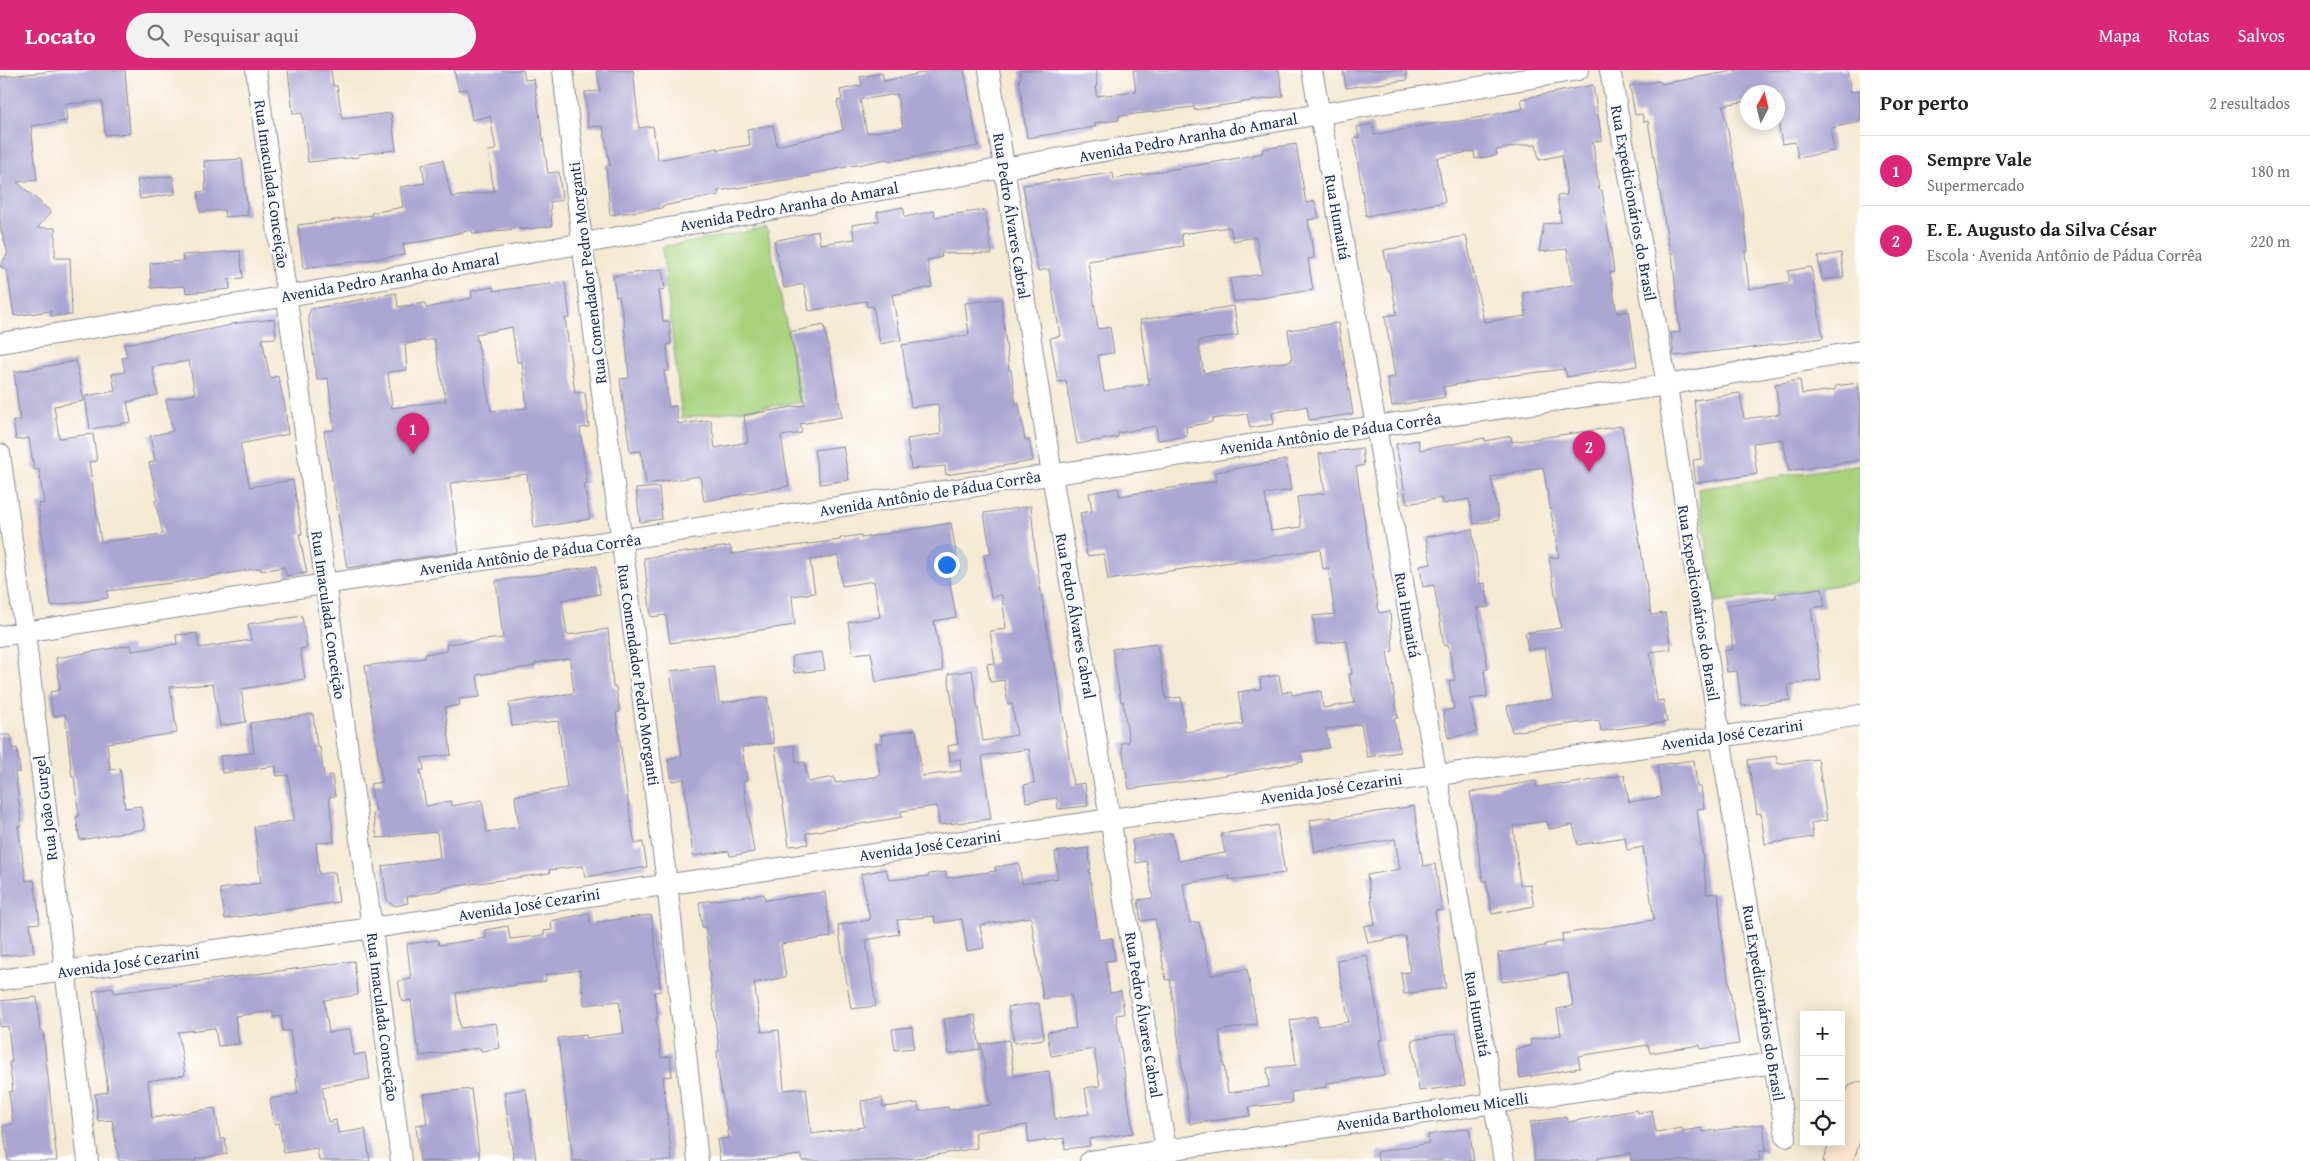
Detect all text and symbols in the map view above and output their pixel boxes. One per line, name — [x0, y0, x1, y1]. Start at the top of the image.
search box — [126, 13, 476, 58]
text: Locato — [25, 18, 96, 53]
icon: search — [144, 21, 172, 49]
text: Pesquisar aqui — [184, 21, 299, 49]
text: Mapa — [2099, 22, 2140, 49]
text: Rotas — [2168, 22, 2210, 49]
text: Salvos — [2238, 22, 2285, 49]
north arrow — [1740, 85, 1785, 130]
text: Por perto — [1880, 87, 1969, 118]
text: 2 resultados — [2209, 91, 2290, 115]
street label: Rua Imaculada Conceição — [248, 98, 296, 270]
street label: Rua Expedicionários do Brasil — [1605, 103, 1663, 303]
street label: Avenida Pedro Aranha do Amaral — [1077, 106, 1300, 168]
street label: Rua Pedro Álvares Cabral — [987, 131, 1037, 301]
text: Sempre Vale — [1927, 145, 2032, 173]
text: 1 — [1892, 159, 1900, 183]
text: 180 m — [2250, 159, 2290, 183]
street label: Rua Comendador Pedro Morganti — [561, 160, 613, 385]
street label: Rua Humaitá — [1319, 172, 1357, 262]
text: Supermercado — [1927, 173, 2025, 197]
street label: Avenida Pedro Aranha do Amaral — [678, 175, 901, 237]
text: E. E. Augusto da Silva César — [1927, 215, 2157, 243]
text: 2 — [1892, 229, 1900, 253]
text: 220 m — [2250, 229, 2290, 253]
text: Escola · Avenida Antônio de Pádua Corrêa — [1927, 243, 2202, 267]
street label: Avenida Pedro Aranha do Amaral — [279, 246, 502, 308]
street label: Avenida Antônio de Pádua Corrêa — [1217, 405, 1443, 460]
pin: 1 — [397, 413, 429, 454]
pin: 2 — [1573, 431, 1605, 472]
street label: Avenida Antônio de Pádua Corrêa — [818, 464, 1043, 522]
street label: Rua Expedicionários do Brasil — [1672, 503, 1726, 703]
street label: Avenida Antônio de Pádua Corrêa — [417, 526, 643, 581]
street label: Rua Imaculada Conceição — [305, 529, 353, 701]
street label: Rua Pedro Álvares Cabral — [1050, 531, 1102, 701]
your location — [934, 552, 960, 578]
street label: Rua Comendador Pedro Morganti — [612, 563, 667, 788]
street label: Rua Humaitá — [1389, 570, 1427, 660]
street label: Avenida José Cezarini — [1660, 712, 1805, 756]
street label: Rua João Gurgel — [27, 753, 63, 862]
street label: Avenida José Cezarini — [1259, 766, 1404, 810]
street label: Avenida José Cezarini — [858, 823, 1003, 867]
street label: Avenida José Cezarini — [456, 881, 602, 927]
street label: Rua Expedicionários do Brasil — [1737, 903, 1791, 1103]
street label: Rua Pedro Álvares Cabral — [1119, 930, 1169, 1100]
street label: Rua Imaculada Conceição — [361, 931, 405, 1103]
street label: Avenida José Cezarini — [56, 940, 201, 984]
street label: Rua Humaitá — [1459, 969, 1497, 1059]
map controls — [1800, 1011, 1845, 1146]
button: + — [1800, 1011, 1845, 1056]
button: − — [1800, 1056, 1845, 1101]
street label: Avenida Bartholomeu Micelli — [1334, 1086, 1530, 1136]
button: locate — [1800, 1101, 1845, 1146]

